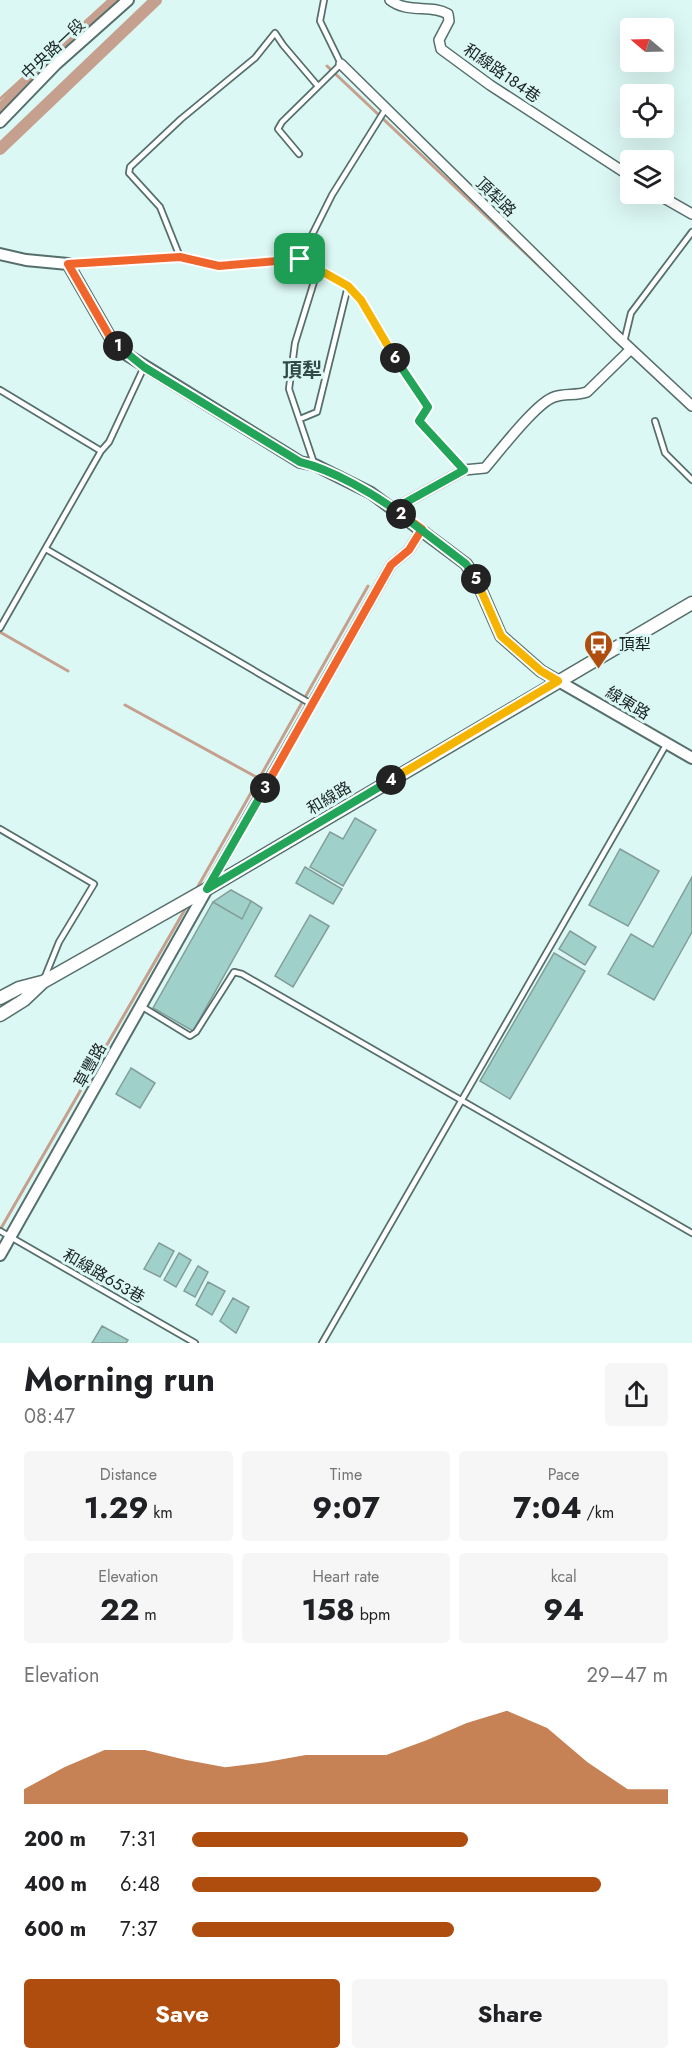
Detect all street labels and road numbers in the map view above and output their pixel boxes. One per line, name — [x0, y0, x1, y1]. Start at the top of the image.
street label: 中央路一段 — [16, 13, 90, 85]
street label: 和線路184巷 — [459, 38, 545, 108]
street label: 頂犁路 — [471, 172, 521, 222]
street label: 線東路 — [601, 681, 655, 725]
street label: 和線路 — [302, 776, 356, 820]
street label: 草豐路 — [68, 1038, 112, 1092]
street label: 和線路653巷 — [59, 1243, 149, 1309]

